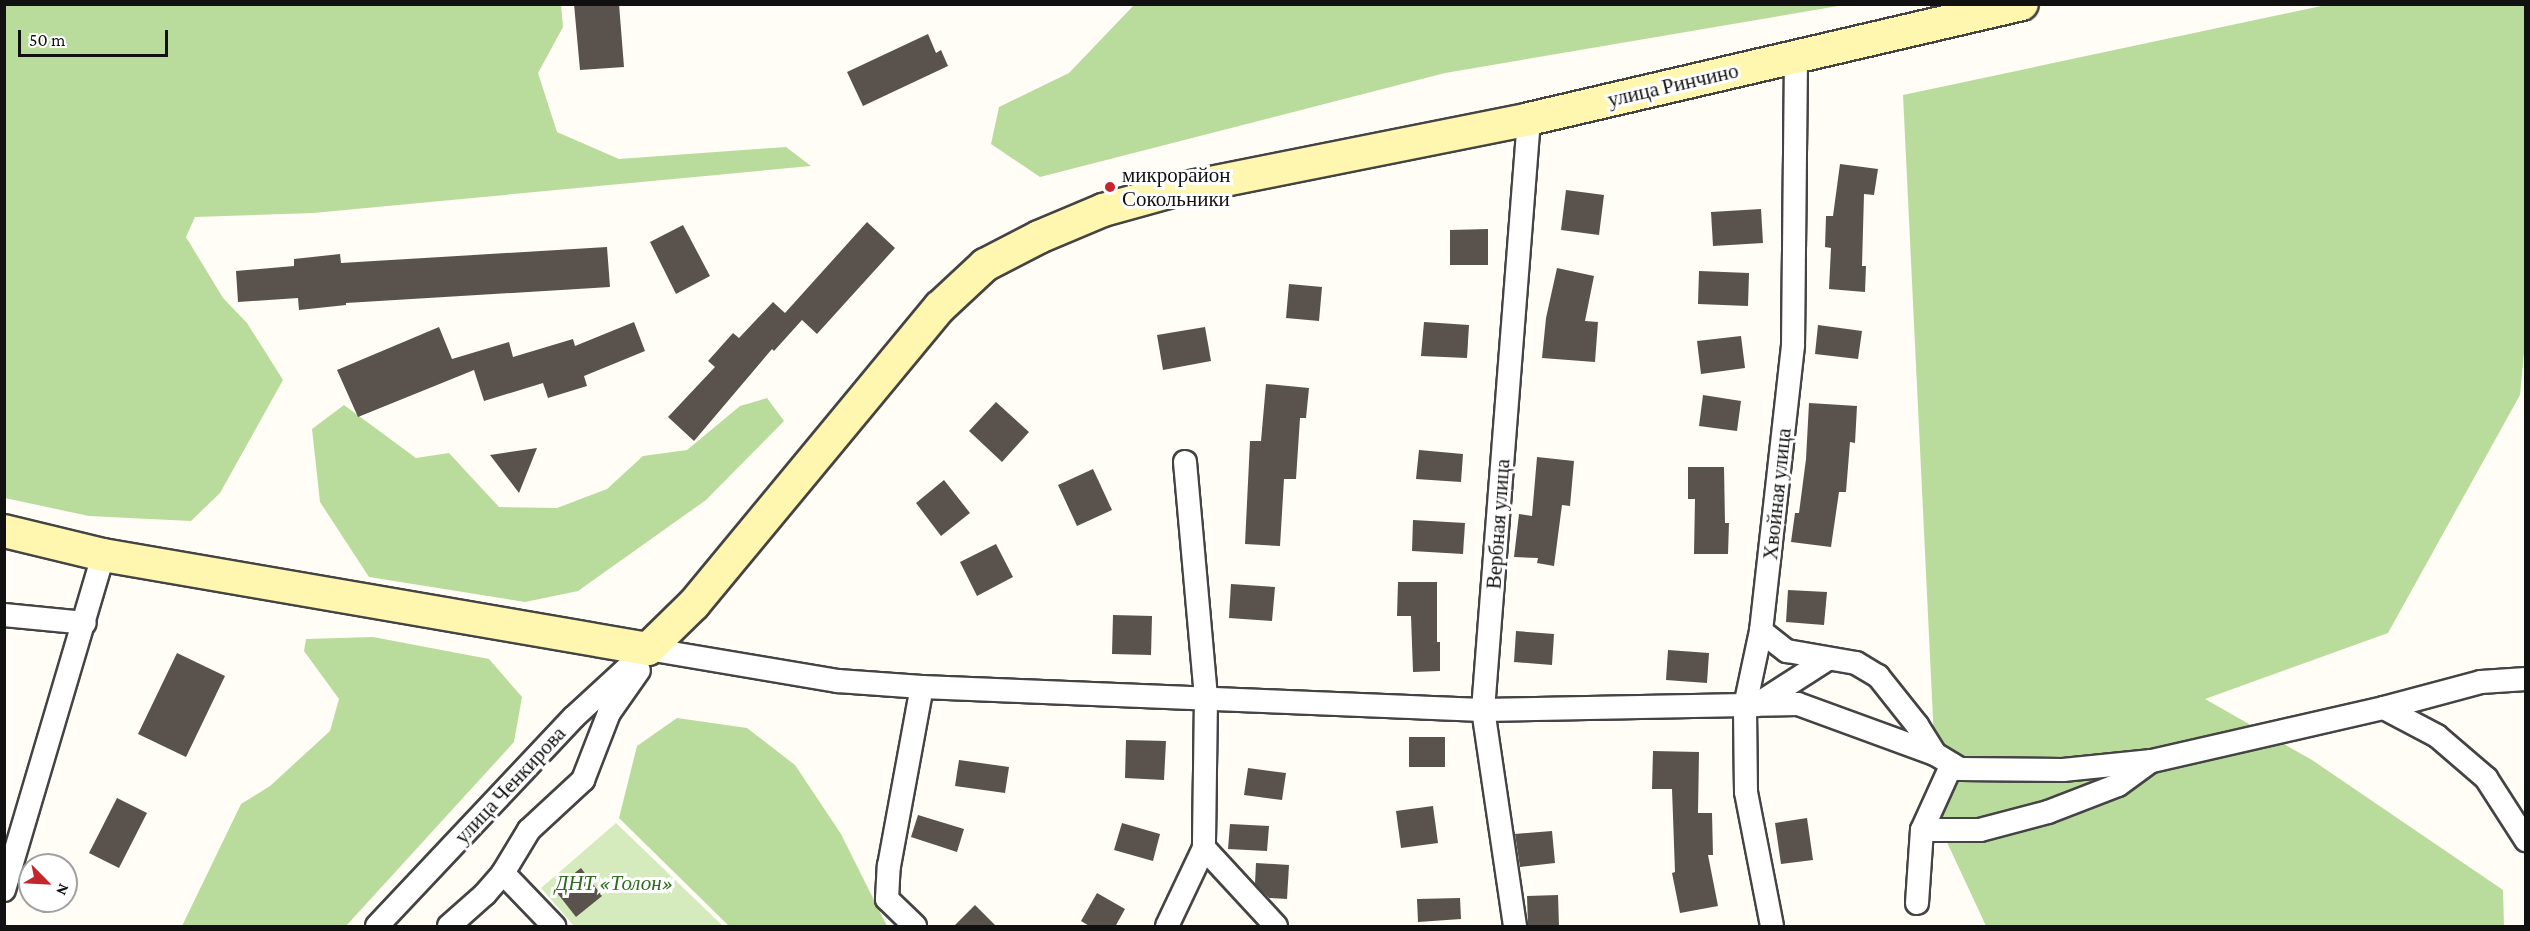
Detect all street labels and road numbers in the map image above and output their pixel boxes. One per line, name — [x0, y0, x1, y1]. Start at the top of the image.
street label: улица Ринчино — [1605, 58, 1741, 112]
street label: Хвойная улица — [1758, 427, 1796, 561]
street label: Вербная улица — [1481, 458, 1515, 590]
street label: улица Ченкирова — [449, 721, 571, 849]

